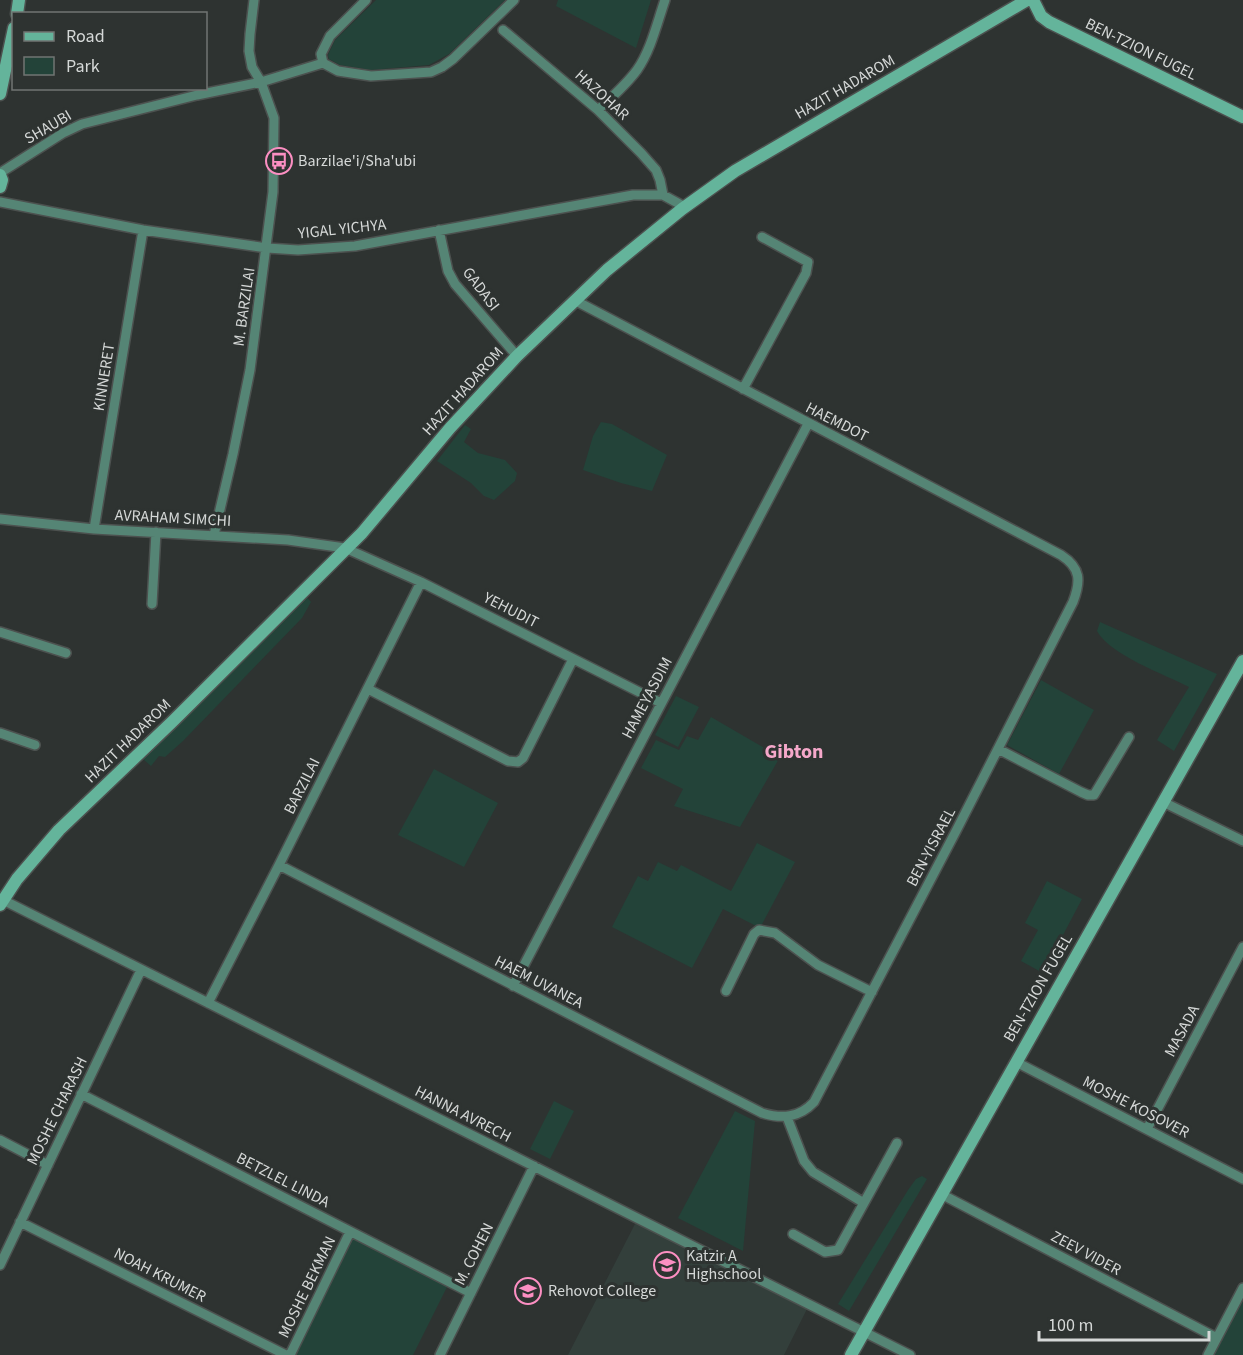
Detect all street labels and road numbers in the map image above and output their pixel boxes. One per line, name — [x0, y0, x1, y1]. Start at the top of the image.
street label: BEN-TZION FUGEL — [1082, 12, 1201, 86]
street label: HAZIT HADAROM — [791, 49, 899, 125]
street label: HAZOHAR — [570, 65, 634, 125]
street label: SHAUBI — [20, 105, 76, 149]
street label: YIGAL YICHYA — [296, 213, 388, 245]
street label: GADASI — [457, 263, 505, 315]
street label: M. BARZILAI — [228, 266, 260, 348]
street label: KINNERET — [88, 341, 120, 413]
street label: HAZIT HADAROM — [417, 342, 509, 440]
street label: HAEMDOT — [802, 397, 873, 447]
street label: AVRAHAM SIMCHI — [114, 504, 232, 532]
street label: YEHUDIT — [479, 586, 543, 633]
street label: HAMEYASDIM — [616, 653, 678, 743]
street label: HAZIT HADAROM — [80, 694, 176, 788]
street label: BARZILAI — [278, 754, 326, 818]
street label: BEN-YISRAEL — [901, 803, 961, 890]
street label: BEN-TZION FUGEL — [998, 930, 1078, 1046]
street label: HAEM UVANEA — [491, 950, 587, 1014]
street label: MASADA — [1159, 1001, 1205, 1061]
street label: MOSHE CHARASH — [21, 1053, 93, 1169]
street label: MOSHE KOSOVER — [1079, 1071, 1193, 1143]
street label: HANNA AVRECH — [411, 1080, 515, 1148]
street label: BETZLEL LINDA — [233, 1147, 334, 1213]
street label: M. COHEN — [449, 1219, 499, 1289]
street label: ZEEV VIDER — [1047, 1225, 1125, 1281]
street label: MOSHE BEKMAN — [273, 1232, 341, 1342]
street label: NOAH KRUMER — [110, 1242, 210, 1308]

